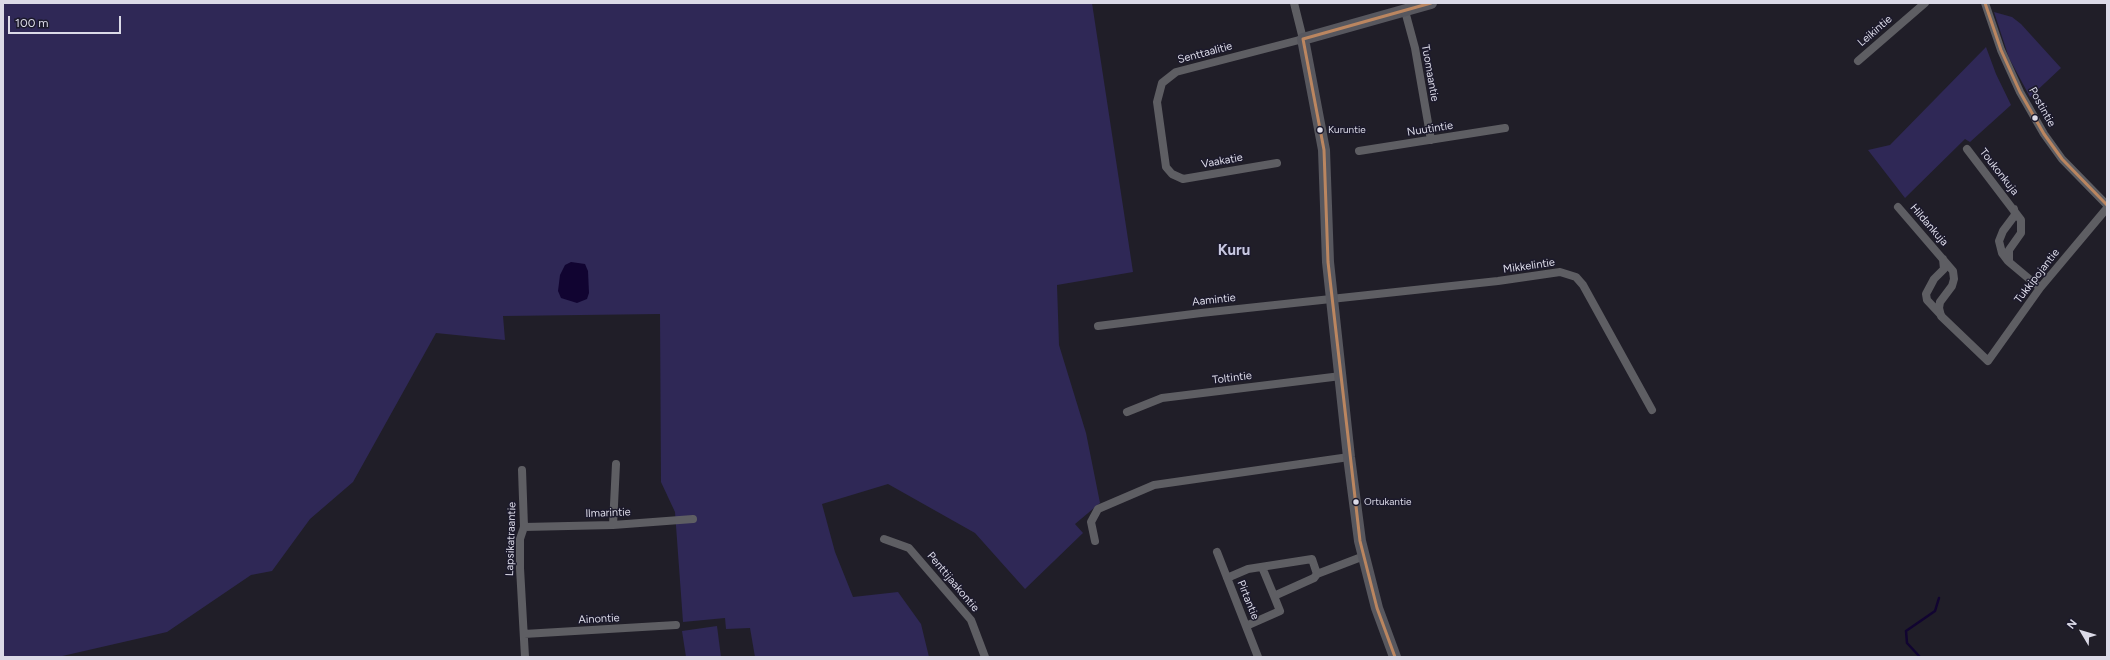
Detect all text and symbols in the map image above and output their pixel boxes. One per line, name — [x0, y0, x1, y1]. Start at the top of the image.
scale bar — [10, 8, 123, 34]
street label: Leikintie — [1855, 13, 1895, 49]
text: 100 m — [15, 16, 49, 30]
street label: Senttaalitie — [1176, 39, 1234, 67]
street label: Tuomaantie — [1419, 44, 1441, 102]
street label: Postintie — [2026, 85, 2058, 129]
unlabelled marker — [2030, 113, 2040, 123]
street label: Nuutintie — [1406, 119, 1454, 139]
place label: Kuruntie — [1328, 124, 1366, 136]
marker: Kuruntie — [1315, 125, 1325, 135]
street label: Toukonkuja — [1977, 146, 2021, 198]
street label: Vaakatie — [1200, 151, 1244, 171]
street label: Hildankuja — [1907, 201, 1951, 249]
district label: Kuru — [1218, 242, 1250, 260]
street label: Tukkipojantie — [2012, 246, 2062, 306]
street label: Mikkelintie — [1502, 256, 1556, 276]
street label: Aamintie — [1192, 291, 1236, 309]
street label: Toltintie — [1211, 369, 1253, 387]
place label: Ortukantie — [1364, 496, 1411, 508]
marker: Ortukantie — [1351, 497, 1361, 507]
street label: Lapsikatraantie — [503, 502, 519, 576]
street label: Ilmarintie — [585, 506, 631, 520]
street label: Penttijaakontie — [924, 549, 982, 615]
street label: Pirtantie — [1234, 578, 1262, 622]
street label: Ainontie — [578, 611, 620, 627]
north arrow — [2062, 612, 2102, 652]
text: N — [2064, 617, 2080, 632]

